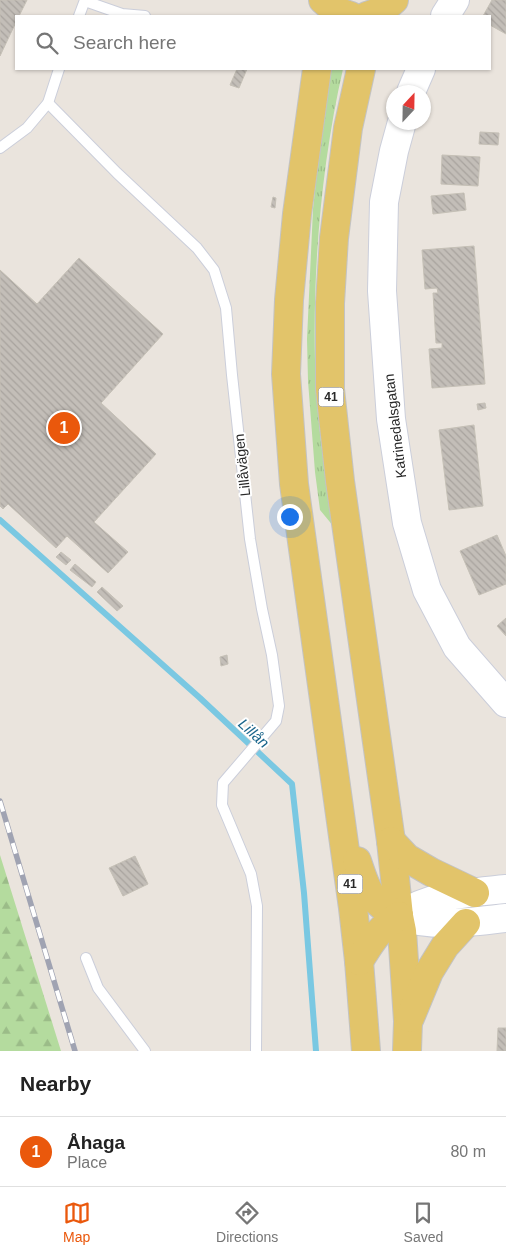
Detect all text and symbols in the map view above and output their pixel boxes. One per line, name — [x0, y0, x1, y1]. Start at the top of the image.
search box — [15, 15, 491, 70]
icon: search — [33, 29, 61, 57]
text: Search here — [73, 32, 177, 53]
north arrow — [386, 85, 431, 130]
street label: Katrinedalsgatan — [381, 373, 409, 479]
road number: 41 — [318, 388, 344, 407]
pin: 1 — [48, 409, 80, 447]
street label: Lillåvägen — [231, 433, 253, 497]
your location — [277, 504, 303, 530]
water label: Lillån — [235, 715, 273, 751]
road number: 41 — [338, 874, 362, 894]
text: Nearby — [20, 1072, 91, 1095]
text: Åhaga — [67, 1132, 125, 1153]
text: 1 — [32, 1143, 40, 1160]
text: 80 m — [450, 1143, 486, 1160]
text: Place — [67, 1154, 107, 1171]
tab: Map — [63, 1199, 91, 1245]
tab: Directions — [216, 1199, 278, 1245]
tab: Saved — [404, 1199, 443, 1245]

